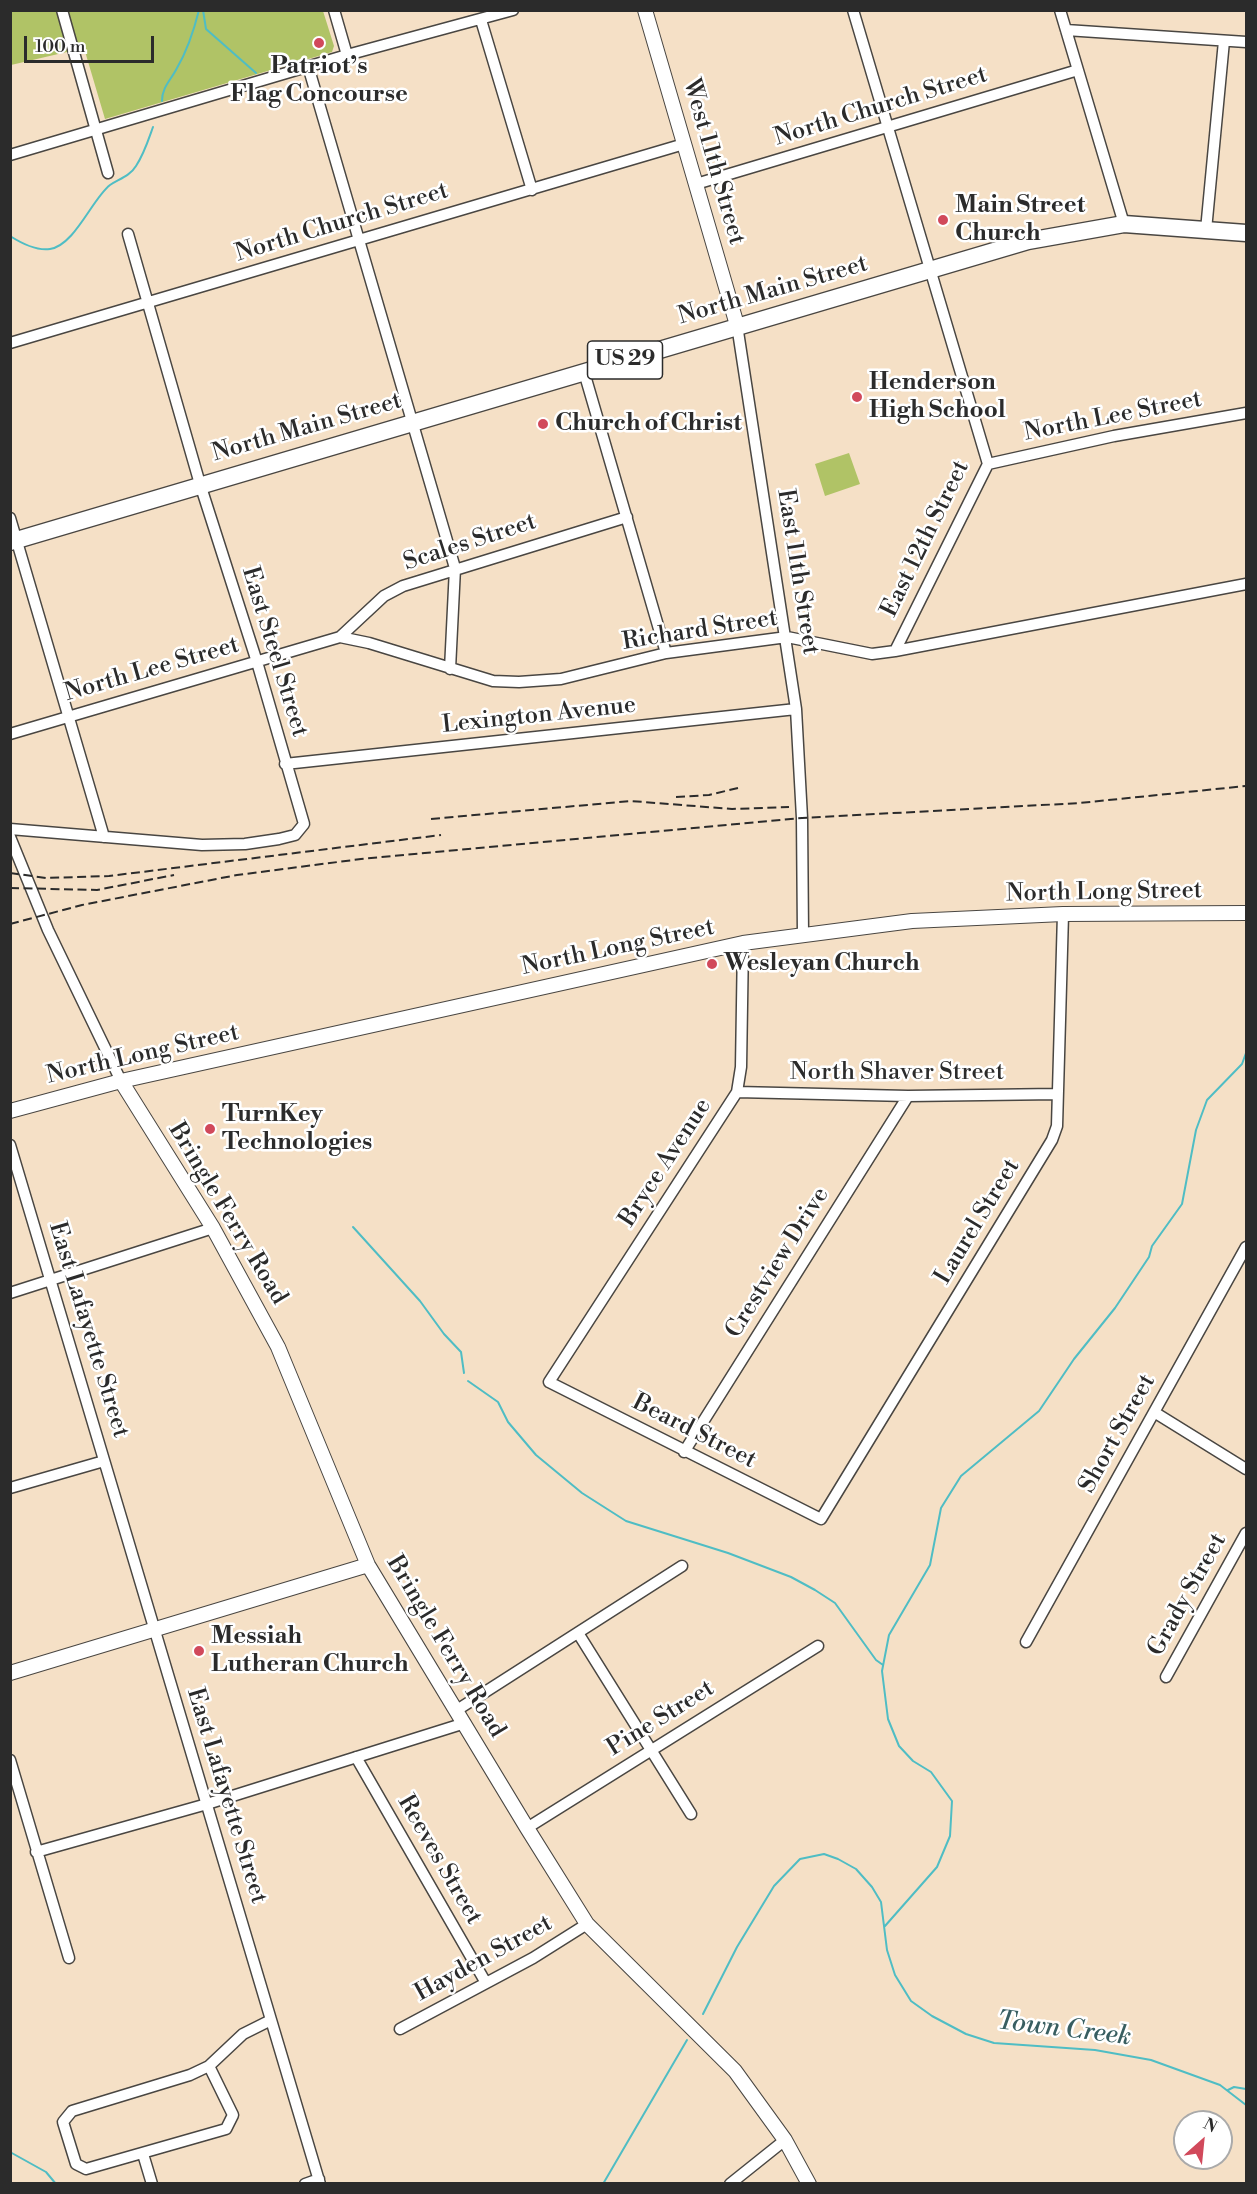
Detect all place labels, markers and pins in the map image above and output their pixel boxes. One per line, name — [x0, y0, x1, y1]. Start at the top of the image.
marker: Patriot’s Flag Concourse — [312, 36, 326, 50]
place label: Patriot’s Flag Concourse — [230, 53, 408, 109]
place label: Main Street Church — [955, 192, 1085, 248]
marker: Main Street Church — [936, 213, 950, 227]
place label: Henderson High School — [869, 369, 1006, 425]
marker: Henderson High School — [850, 390, 864, 404]
place label: Church of Christ — [555, 410, 742, 438]
marker: Church of Christ — [536, 417, 550, 431]
place label: Wesleyan Church — [724, 950, 920, 978]
marker: Wesleyan Church — [705, 957, 719, 971]
place label: TurnKey Technologies — [222, 1101, 372, 1157]
marker: TurnKey Technologies — [203, 1122, 217, 1136]
place label: Messiah Lutheran Church — [211, 1623, 408, 1679]
marker: Messiah Lutheran Church — [192, 1644, 206, 1658]

